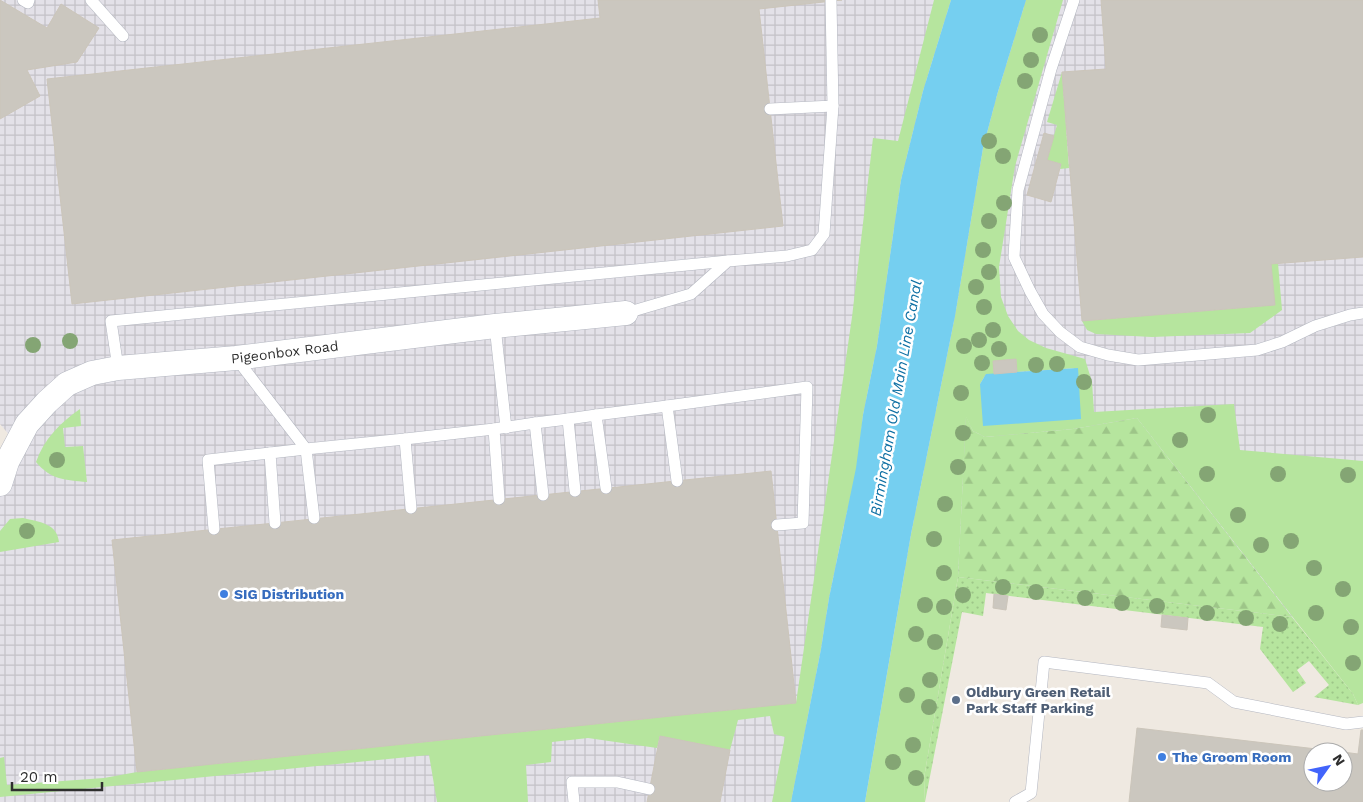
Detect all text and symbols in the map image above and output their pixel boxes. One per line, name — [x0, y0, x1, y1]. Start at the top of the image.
water label: Birmingham Old Main Line Canal — [866, 278, 926, 517]
street label: Pigeonbox Road — [230, 337, 339, 366]
place label: SIG Distribution — [234, 586, 344, 602]
marker: SIG Distribution — [218, 588, 230, 600]
place label: Oldbury Green Retail Park Staff Parking — [966, 684, 1111, 716]
marker: Oldbury Green Retail Park Staff Parking — [950, 694, 962, 706]
north arrow — [1303, 742, 1353, 792]
place label: The Groom Room — [1172, 749, 1291, 765]
marker: The Groom Room — [1156, 751, 1168, 763]
text: N — [1329, 751, 1348, 769]
scale bar — [12, 760, 102, 792]
text: 20 m — [20, 768, 58, 786]

